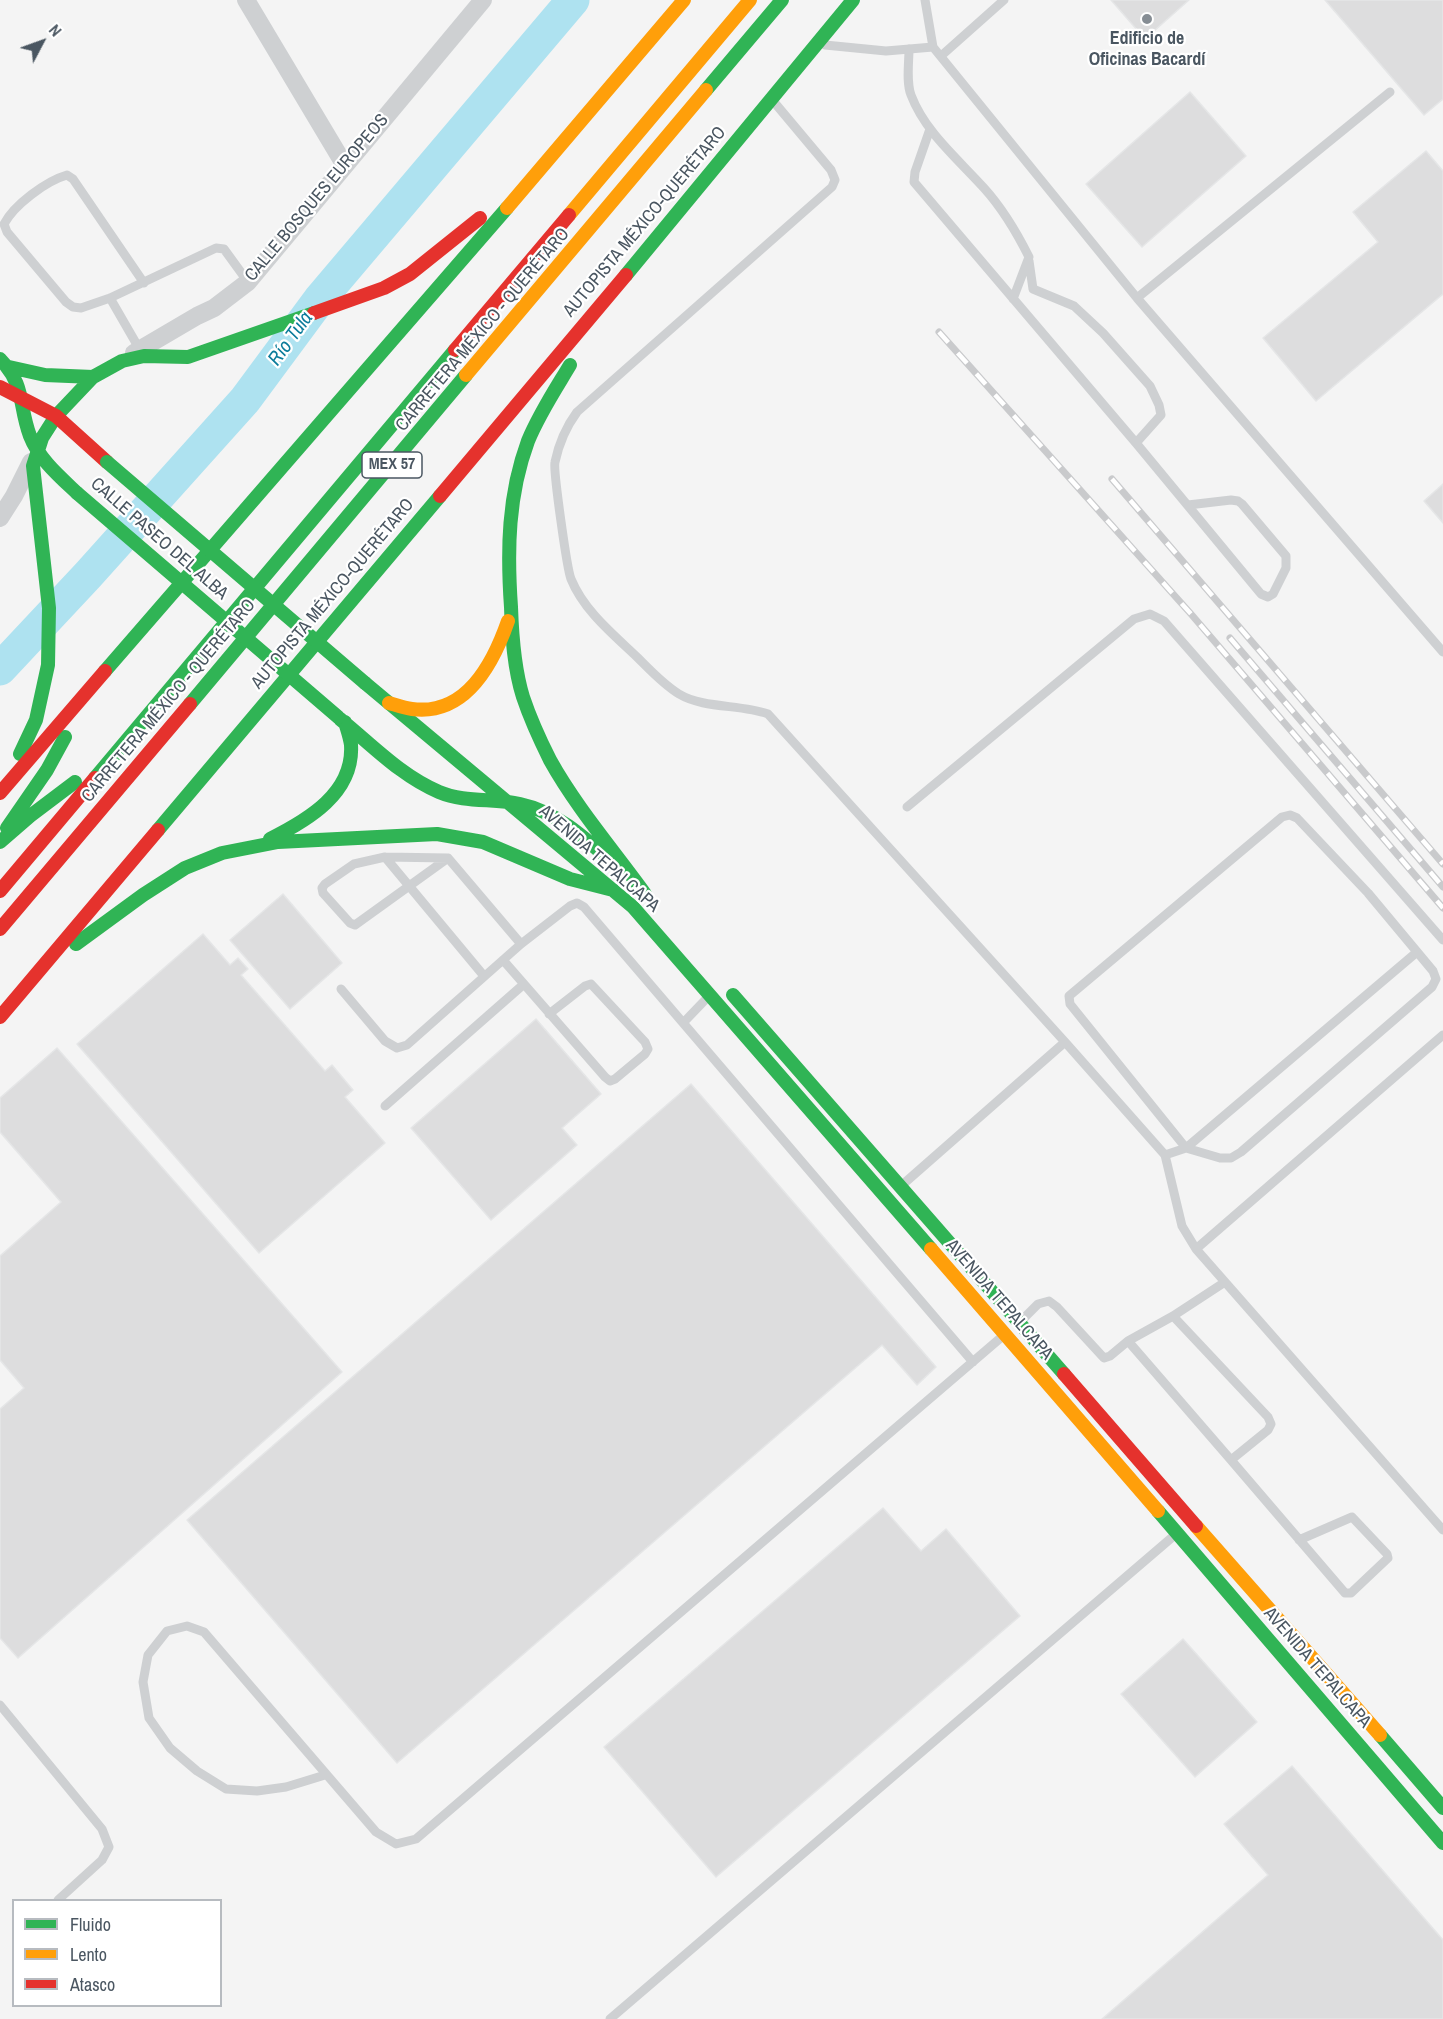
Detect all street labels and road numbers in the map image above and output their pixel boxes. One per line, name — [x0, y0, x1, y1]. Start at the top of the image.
street label: CALLE BOSQUES EUROPEOS — [241, 110, 393, 286]
street label: AUTOPISTA MÉXICO-QUERÉTARO — [559, 122, 731, 322]
street label: CARRETERA MÉXICO - QUERÉTARO — [392, 224, 574, 436]
road number: MEX 57 — [362, 452, 422, 478]
street label: CALLE PASEO DEL ALBA — [86, 473, 232, 605]
street label: AUTOPISTA MÉXICO-QUERÉTARO — [247, 494, 419, 694]
street label: CARRETERA MÉXICO - QUERÉTARO — [78, 595, 260, 807]
street label: AVENIDA TEPALCAPA — [534, 801, 664, 917]
street label: AVENIDA TEPALCAPA — [941, 1235, 1057, 1365]
street label: AVENIDA TEPALCAPA — [1259, 1603, 1375, 1733]

